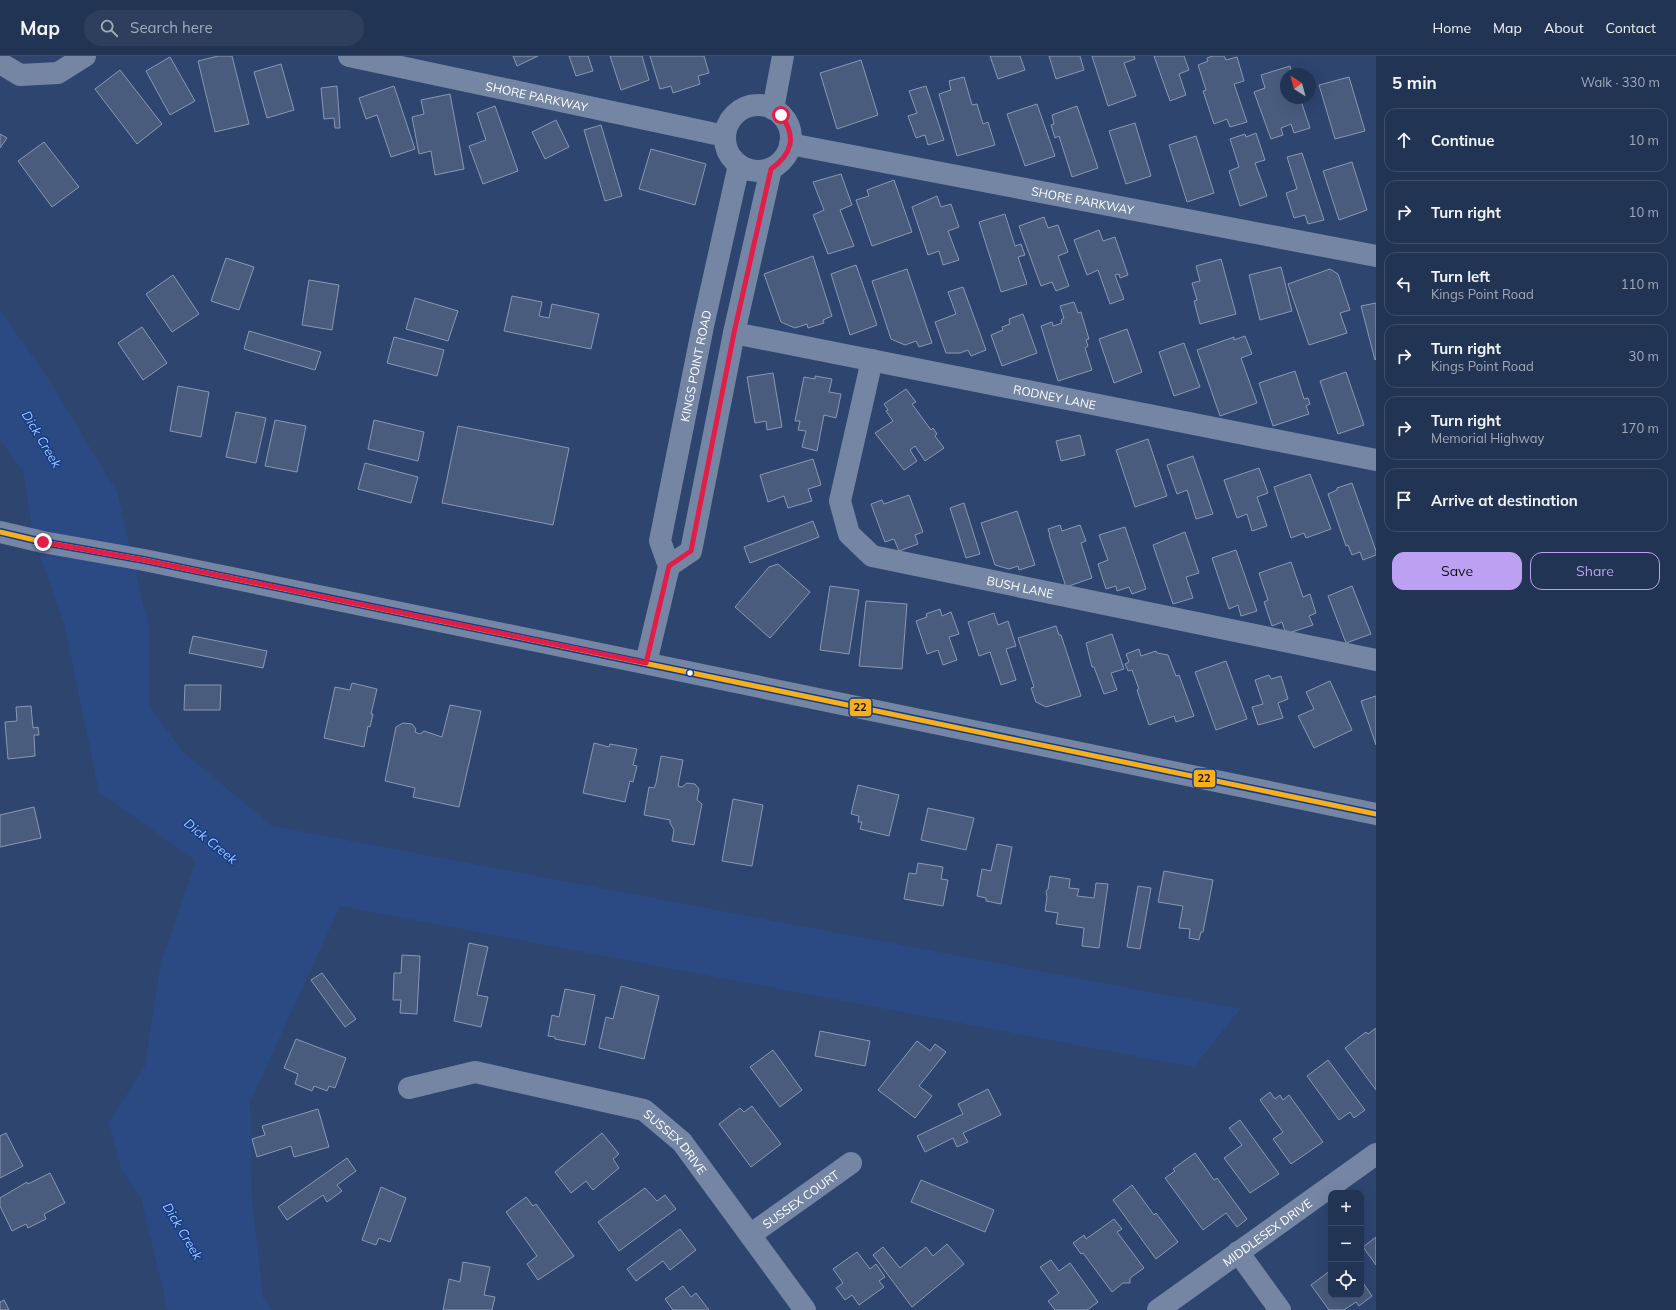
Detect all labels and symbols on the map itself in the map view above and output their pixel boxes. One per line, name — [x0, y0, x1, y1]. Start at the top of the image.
north arrow — [1280, 68, 1316, 104]
street label: SHORE PARKWAY — [484, 78, 590, 114]
route start — [772, 106, 790, 124]
street label: SHORE PARKWAY — [1030, 183, 1136, 217]
street label: KINGS POINT ROAD — [677, 308, 714, 423]
street label: RODNEY LANE — [1012, 381, 1097, 412]
water label: Dick Creek — [19, 408, 65, 471]
route end — [34, 533, 52, 551]
street label: BUSH LANE — [985, 572, 1055, 601]
unlabelled marker — [685, 668, 695, 678]
line badge: 22 — [849, 698, 872, 717]
text: 22 — [853, 700, 867, 714]
line badge: 22 — [1193, 769, 1216, 788]
text: 22 — [1197, 771, 1211, 785]
water label: Dick Creek — [181, 815, 241, 867]
street label: SUSSEX DRIVE — [641, 1106, 710, 1177]
street label: SUSSEX COURT — [759, 1166, 842, 1231]
street label: MIDDLESEX DRIVE — [1219, 1195, 1314, 1269]
water label: Dick Creek — [160, 1200, 206, 1263]

